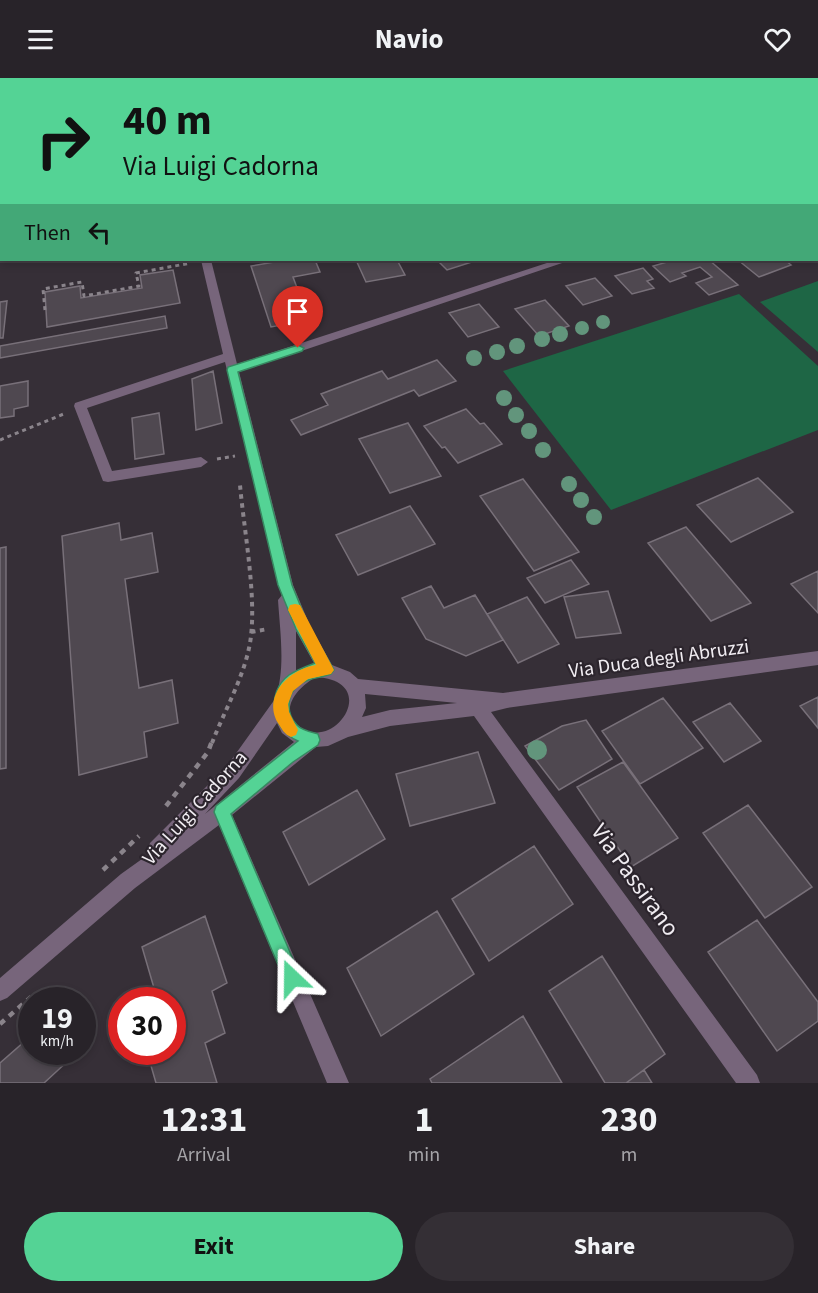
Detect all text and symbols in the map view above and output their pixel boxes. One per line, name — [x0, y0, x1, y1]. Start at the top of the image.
text: Navio — [375, 20, 443, 59]
icon: menu — [24, 23, 57, 56]
icon: heart — [761, 23, 794, 56]
text: 40 m — [123, 91, 212, 151]
icon: right — [24, 102, 102, 180]
text: Via Luigi Cadorna — [123, 147, 319, 186]
icon: left — [83, 216, 116, 249]
text: Then — [24, 217, 71, 249]
pin — [272, 286, 323, 348]
icon: arrive — [281, 295, 314, 328]
street label: Via Duca degli Abruzzi — [567, 632, 751, 686]
street label: Via Luigi Cadorna — [136, 745, 254, 871]
street label: Via Passirano — [582, 816, 688, 944]
position arrow — [260, 946, 324, 1010]
speed limit sign: 30 — [108, 987, 186, 1065]
text: 19 — [41, 997, 73, 1040]
text: km/h — [40, 1031, 74, 1052]
text: 12:31 — [160, 1094, 247, 1145]
text: 1 — [414, 1094, 433, 1145]
text: 230 — [601, 1094, 658, 1145]
text: Arrival — [177, 1141, 231, 1169]
text: min — [408, 1141, 440, 1169]
text: m — [621, 1141, 637, 1169]
button: Exit — [24, 1212, 403, 1281]
button: Share — [415, 1212, 794, 1281]

